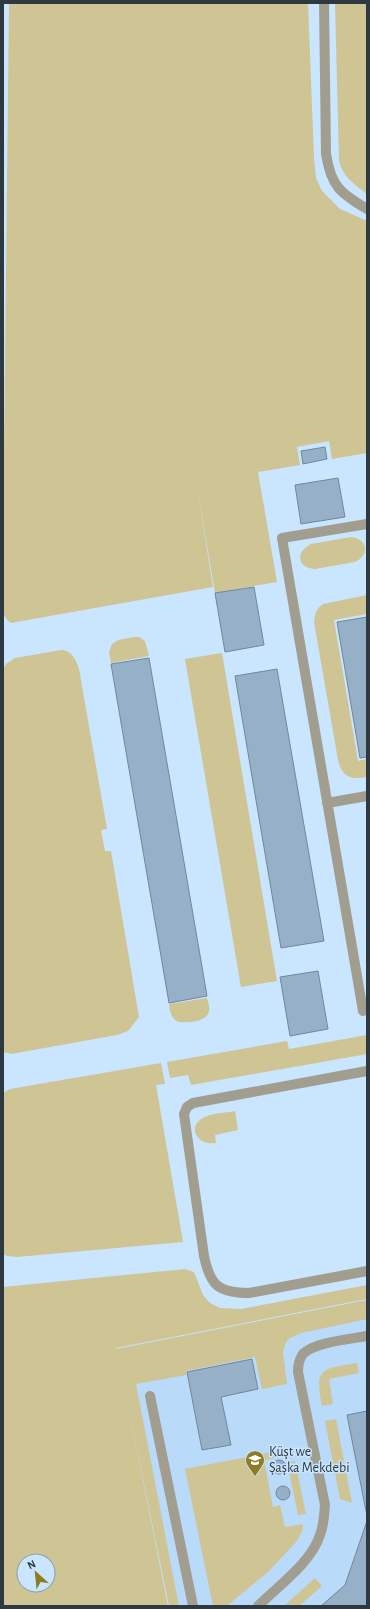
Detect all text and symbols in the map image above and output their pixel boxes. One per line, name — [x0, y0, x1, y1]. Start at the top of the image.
place label: Küşt we Şaşka Mekdebi — [269, 1445, 350, 1475]
school or university icon: Küşt we Şaşka Mekdebi — [244, 1449, 266, 1477]
north arrow — [16, 1553, 56, 1593]
text: N — [26, 1558, 38, 1571]

